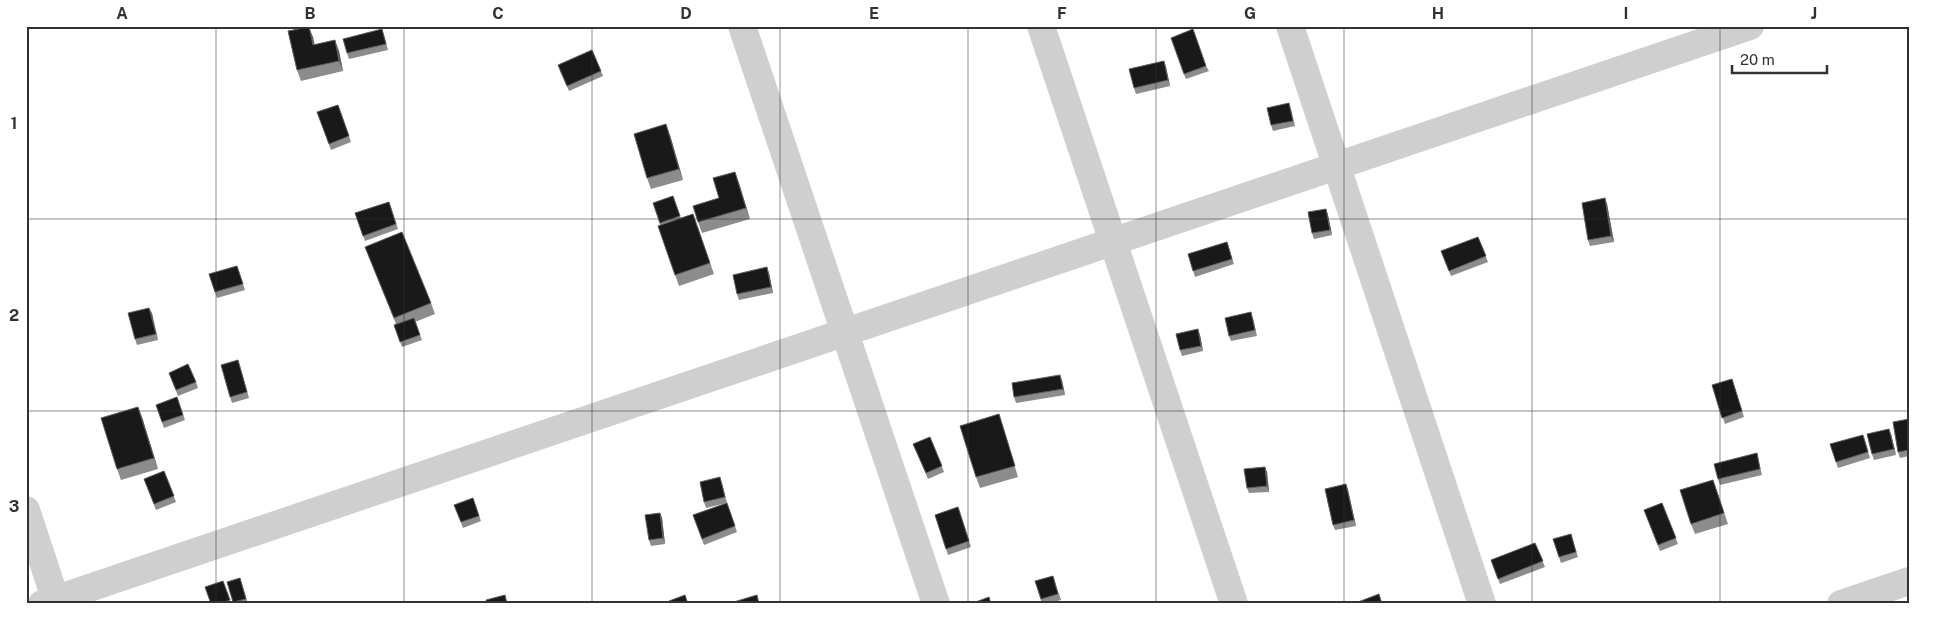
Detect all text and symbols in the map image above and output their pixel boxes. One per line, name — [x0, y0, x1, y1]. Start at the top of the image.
text: A — [116, 4, 128, 23]
text: B — [305, 4, 316, 23]
text: C — [492, 4, 504, 23]
text: D — [680, 4, 692, 23]
text: E — [869, 4, 879, 23]
text: F — [1057, 4, 1067, 23]
text: G — [1244, 4, 1256, 23]
text: H — [1432, 4, 1444, 23]
text: I — [1624, 4, 1628, 23]
text: J — [1811, 4, 1817, 23]
scale bar — [1732, 42, 1828, 74]
text: 20 m — [1740, 51, 1775, 68]
text: 1 — [11, 114, 17, 133]
text: 2 — [9, 306, 19, 325]
text: 3 — [9, 497, 19, 516]

